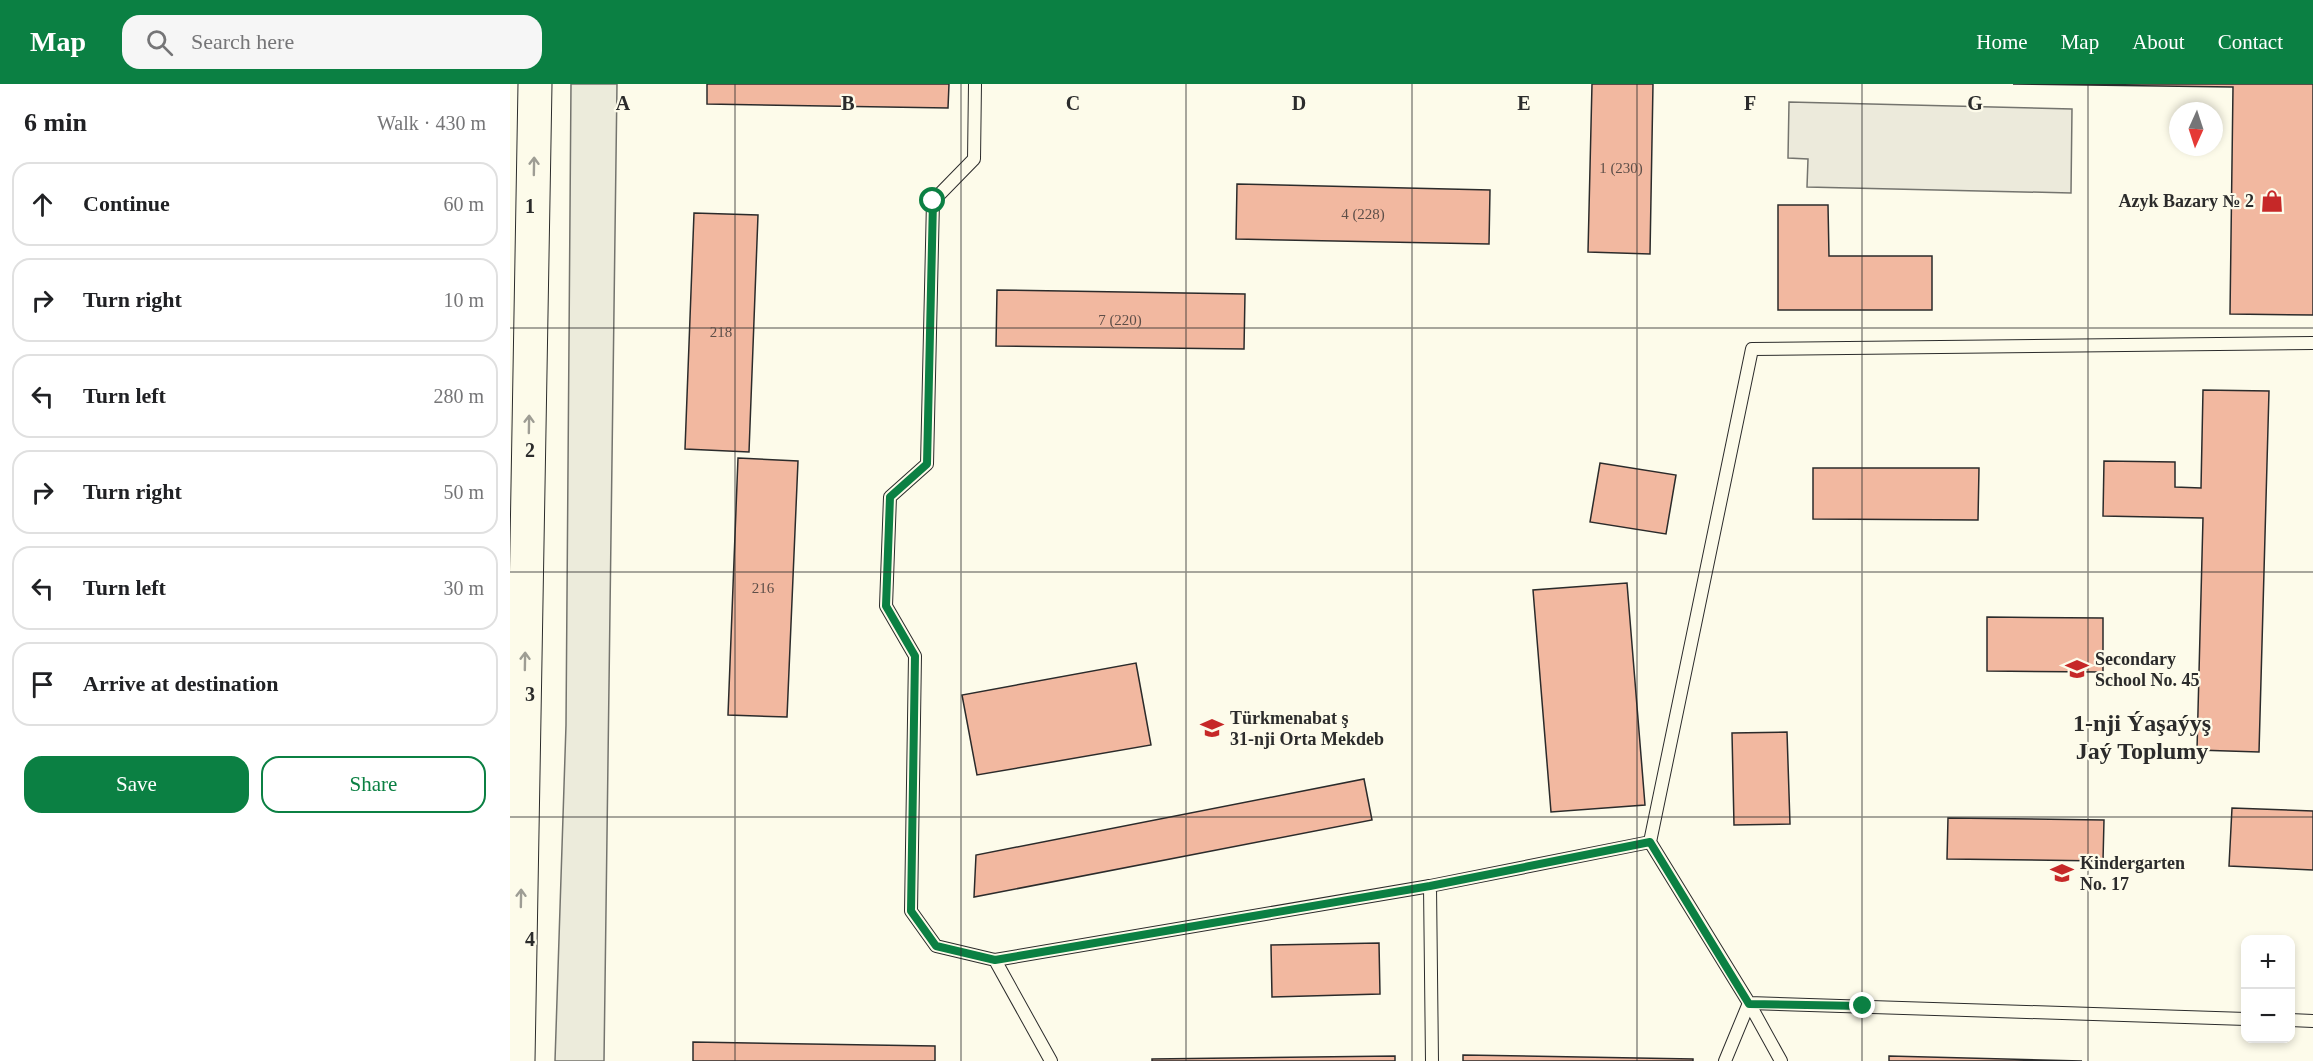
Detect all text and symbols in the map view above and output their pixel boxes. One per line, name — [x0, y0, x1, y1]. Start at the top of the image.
search box — [122, 15, 542, 69]
text: Map — [30, 26, 86, 57]
icon: search — [143, 26, 176, 59]
text: Search here — [191, 29, 294, 54]
text: Home — [1976, 30, 2028, 54]
text: Map — [2061, 30, 2099, 54]
text: About — [2132, 30, 2185, 54]
text: Contact — [2218, 30, 2283, 54]
text: A — [616, 92, 631, 114]
text: B — [841, 92, 855, 114]
text: C — [1066, 92, 1080, 114]
text: D — [1292, 92, 1306, 114]
text: E — [1517, 92, 1531, 114]
text: F — [1744, 92, 1756, 114]
text: G — [1967, 92, 1983, 114]
north arrow — [2169, 102, 2223, 156]
text: 6 min — [24, 108, 87, 137]
text: Walk · 430 m — [377, 112, 486, 134]
one-way arrow — [528, 156, 540, 176]
house number: 1 (230) — [1599, 160, 1643, 177]
route start — [919, 187, 945, 213]
icon: ahead — [26, 188, 59, 221]
shop icon: Azyk Bazary № 2 — [2259, 188, 2285, 214]
text: Continue — [83, 191, 170, 216]
place label: Azyk Bazary № 2 — [2118, 191, 2254, 211]
text: 60 m — [443, 193, 484, 215]
text: 1 — [525, 195, 535, 217]
house number: 4 (228) — [1341, 206, 1385, 223]
icon: right — [26, 284, 59, 317]
text: Turn right — [83, 287, 182, 312]
text: 10 m — [443, 289, 484, 311]
house number: 7 (220) — [1098, 312, 1142, 329]
house number: 218 — [710, 324, 732, 340]
icon: left — [26, 380, 59, 413]
text: Turn left — [83, 383, 166, 408]
text: 280 m — [433, 385, 484, 407]
one-way arrow — [523, 414, 535, 434]
text: 2 — [525, 439, 535, 461]
icon: right — [26, 476, 59, 509]
text: Turn right — [83, 479, 182, 504]
text: 50 m — [443, 481, 484, 503]
icon: left — [26, 572, 59, 605]
text: Turn left — [83, 575, 166, 600]
text: 30 m — [443, 577, 484, 599]
house number: 216 — [752, 580, 775, 596]
place label: Secondary School No. 45 — [2095, 649, 2200, 690]
one-way arrow — [519, 651, 531, 671]
school or university icon: Secondary School No. 45 — [2064, 656, 2090, 682]
icon: arrive — [26, 668, 59, 701]
text: Arrive at destination — [83, 671, 279, 696]
text: 3 — [525, 683, 535, 705]
place label: Türkmenabat ş 31-nji Orta Mekdeb — [1230, 708, 1384, 749]
district label: 1-nji Ýaşaýyş Jaý Toplumy — [2073, 710, 2211, 764]
school or university icon: Türkmenabat ş 31-nji Orta Mekdeb — [1199, 715, 1225, 741]
button: Save — [24, 756, 249, 813]
button: Share — [261, 756, 486, 813]
place label: Kindergarten No. 17 — [2080, 853, 2185, 894]
school or university icon: Kindergarten No. 17 — [2049, 860, 2075, 886]
one-way arrow — [515, 888, 527, 908]
text: 4 — [525, 928, 535, 950]
map controls — [2241, 935, 2295, 1043]
button: + — [2241, 935, 2295, 989]
button: − — [2241, 989, 2295, 1043]
route end — [1849, 992, 1875, 1018]

